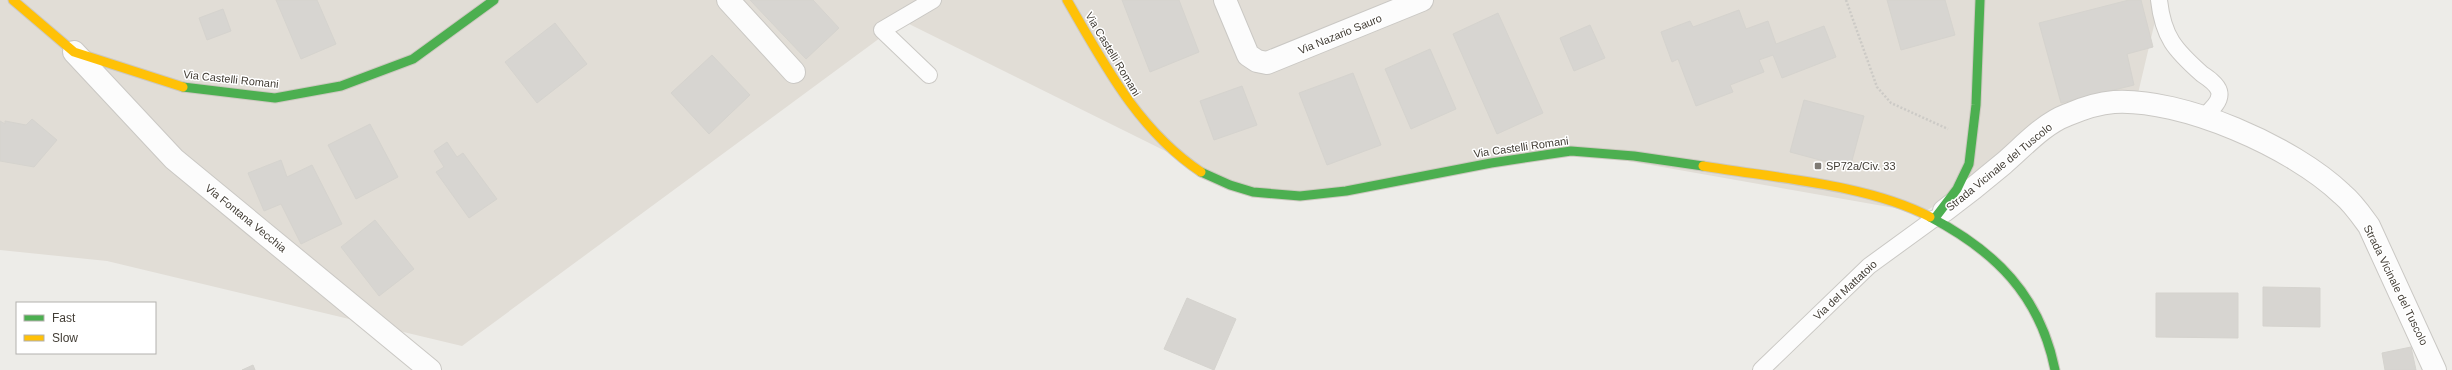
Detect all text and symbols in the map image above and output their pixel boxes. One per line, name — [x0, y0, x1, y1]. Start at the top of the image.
street label: Via Castelli Romani — [1083, 10, 1143, 98]
street label: Via Nazario Sauro — [1296, 12, 1384, 56]
street label: Via Castelli Romani — [183, 68, 279, 90]
street label: Strada Vicinale del Tuscolo — [1944, 121, 2054, 213]
street label: Via Castelli Romani — [1473, 134, 1569, 160]
place label: SP72a/Civ. 33 — [1826, 160, 1896, 172]
marker: SP72a/Civ. 33 — [1813, 161, 1823, 171]
street label: Via Fontana Vecchia — [203, 182, 290, 255]
street label: Strada Vicinale del Tuscolo — [2362, 223, 2430, 347]
street label: Via del Mattatoio — [1811, 258, 1879, 322]
legend — [16, 302, 156, 354]
text: Fast — [52, 311, 76, 325]
text: Slow — [52, 331, 78, 345]

